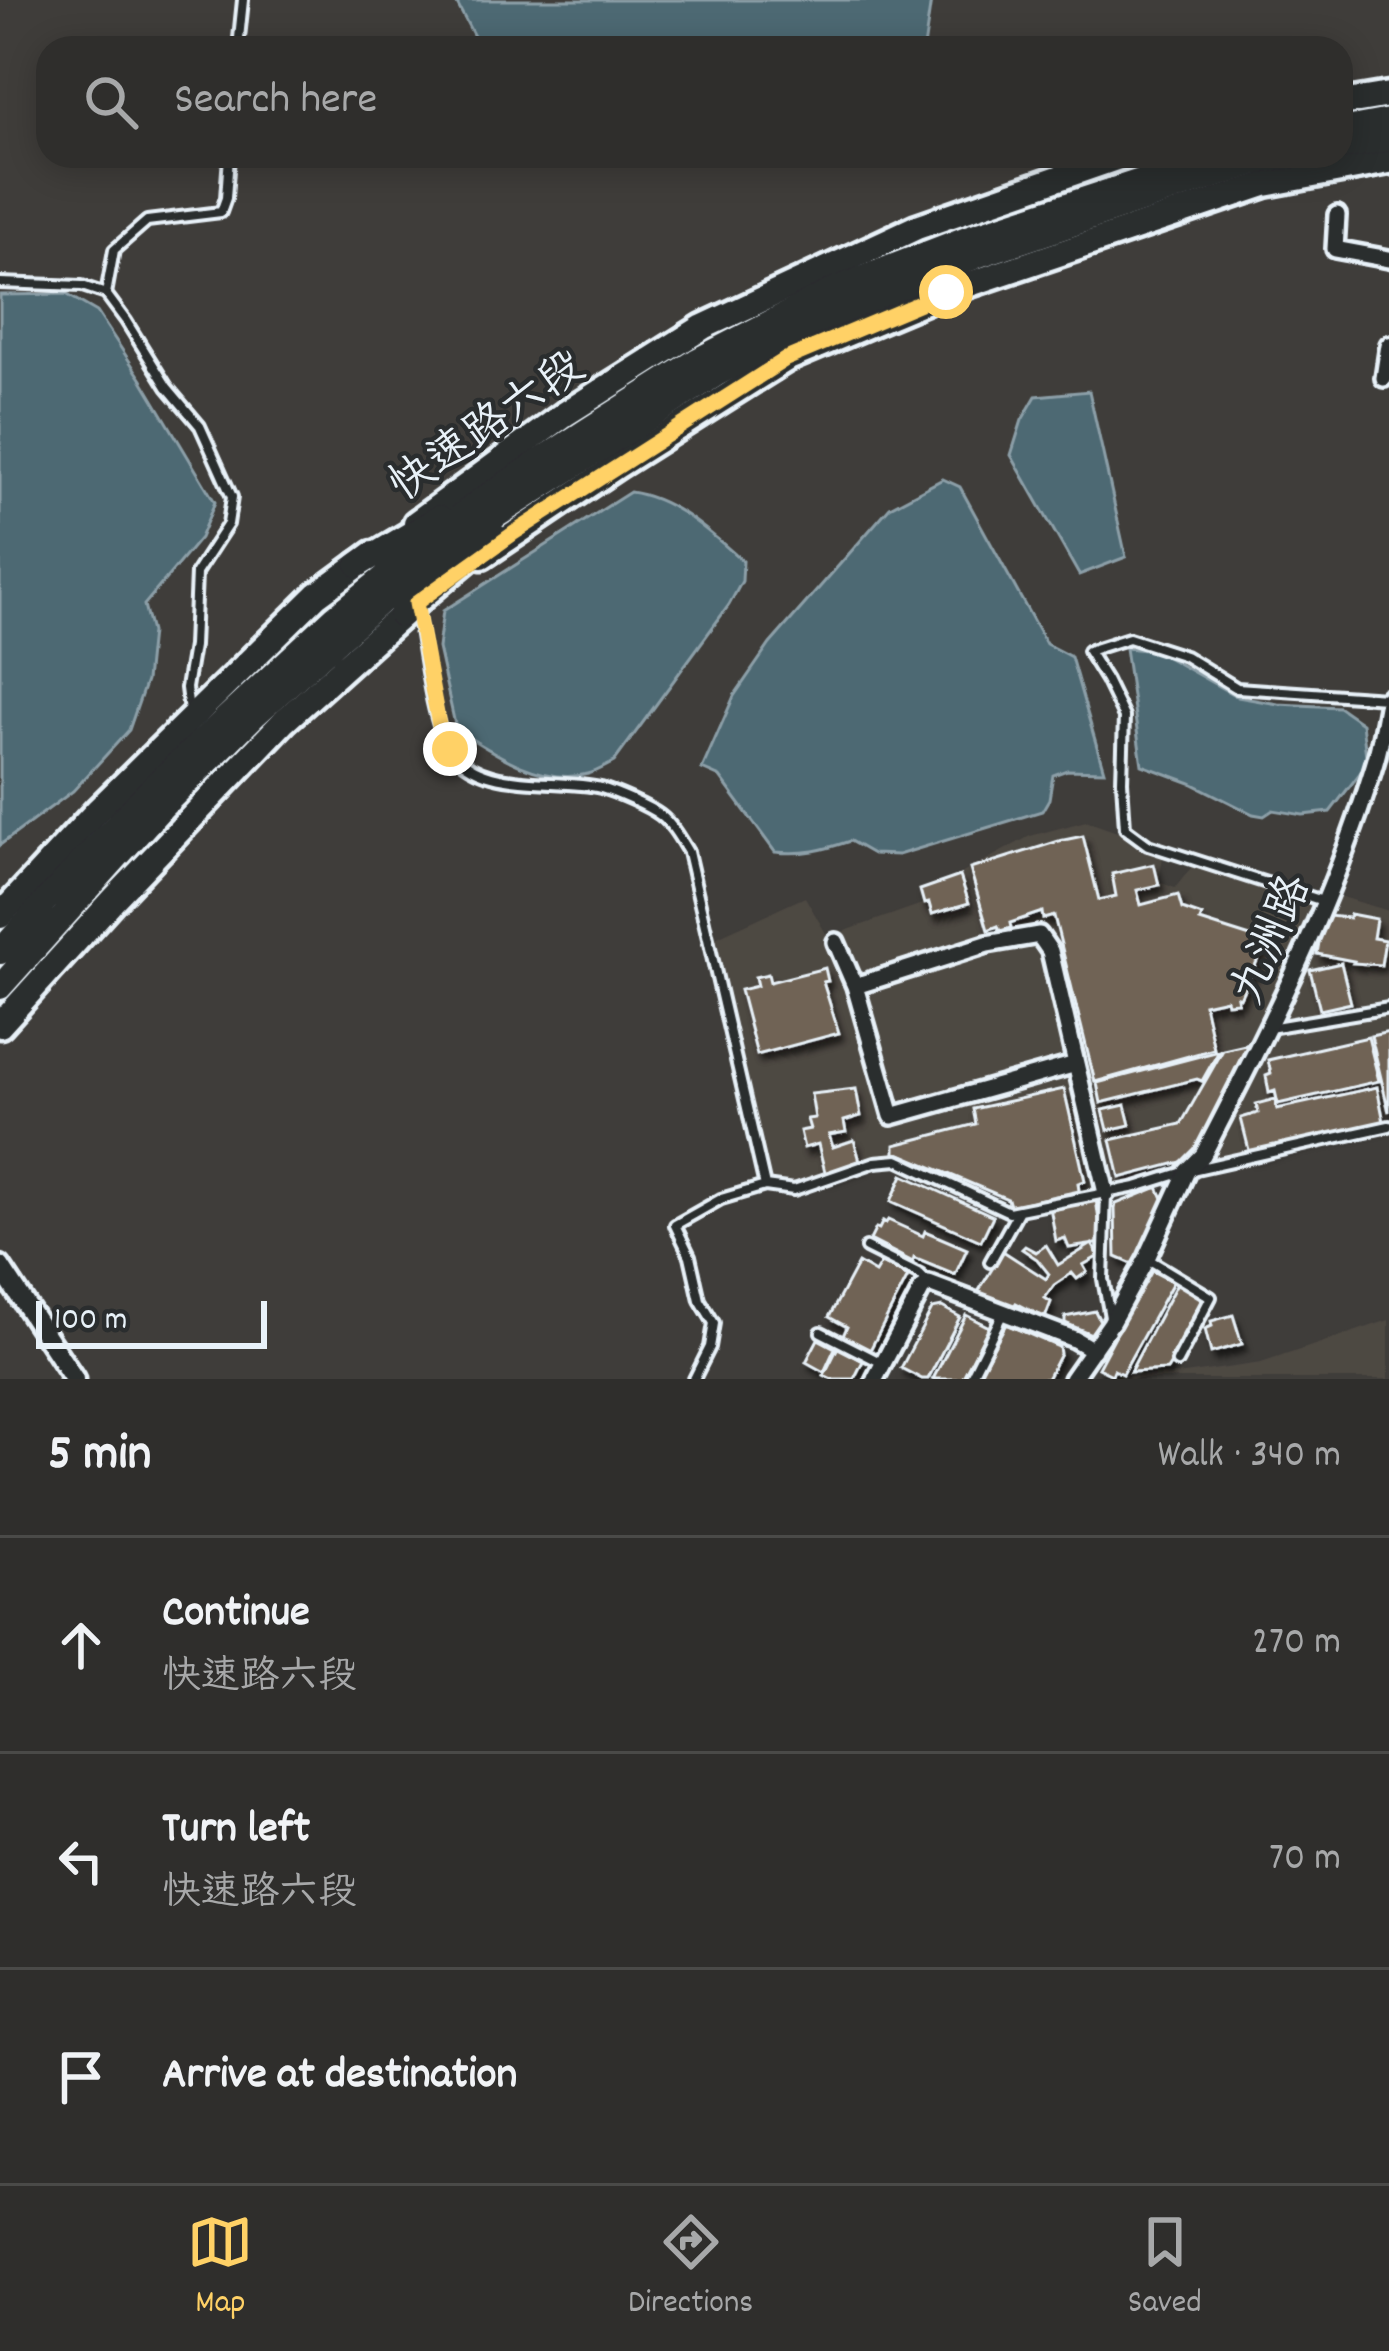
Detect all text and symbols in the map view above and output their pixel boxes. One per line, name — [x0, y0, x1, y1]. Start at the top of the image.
search box — [36, 36, 1353, 168]
icon: search — [78, 69, 144, 135]
text: Search here — [174, 70, 377, 134]
route start — [919, 265, 973, 319]
street label: 快速路六段 — [378, 338, 600, 519]
route end — [423, 722, 477, 776]
street label: 九洲路 — [1219, 866, 1330, 1015]
scale bar — [36, 1295, 267, 1348]
text: 100 m — [54, 1298, 127, 1345]
text: 5 min — [48, 1421, 151, 1493]
text: Walk · 340 m — [1158, 1430, 1341, 1485]
text: Continue — [162, 1583, 310, 1647]
icon: ahead — [48, 1612, 114, 1678]
text: 270 m — [1252, 1617, 1341, 1672]
text: 快速路六段 — [162, 1652, 357, 1707]
text: Turn left — [162, 1799, 310, 1863]
icon: left — [48, 1828, 114, 1894]
text: 70 m — [1269, 1833, 1341, 1888]
text: 快速路六段 — [162, 1868, 357, 1923]
icon: arrive — [48, 2044, 114, 2110]
text: Arrive at destination — [162, 2045, 517, 2109]
tab: Map — [187, 2209, 253, 2328]
tab: Directions — [628, 2209, 753, 2328]
tab: Saved — [1128, 2209, 1202, 2328]

